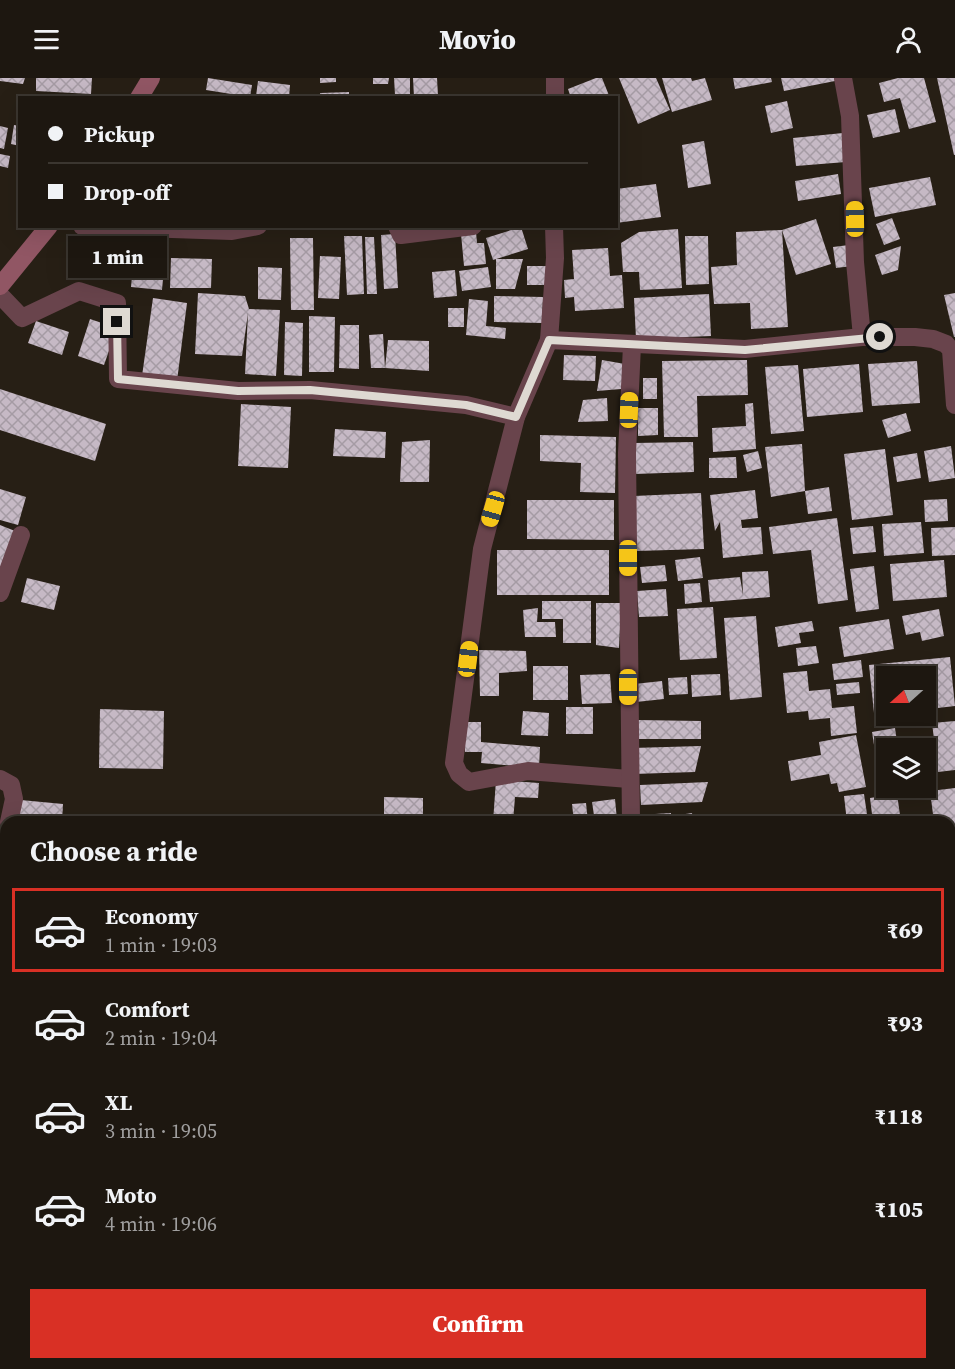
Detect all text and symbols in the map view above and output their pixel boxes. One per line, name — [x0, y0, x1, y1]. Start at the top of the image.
text: Movio — [439, 21, 516, 58]
icon: menu — [30, 23, 63, 56]
icon: person — [892, 23, 925, 56]
text: Pickup — [84, 119, 155, 149]
text: Drop-off — [84, 177, 170, 207]
car — [846, 201, 864, 237]
callout: 1 min — [68, 235, 166, 277]
text: 1 min — [91, 243, 144, 271]
route end — [103, 308, 130, 335]
route start — [866, 323, 893, 350]
car — [619, 392, 639, 428]
car — [479, 489, 507, 529]
car — [619, 540, 637, 576]
car — [457, 640, 479, 678]
north arrow — [876, 666, 936, 726]
map controls — [876, 666, 936, 798]
car — [619, 669, 637, 705]
button: layers — [876, 738, 936, 798]
text: Choose a ride — [30, 833, 198, 870]
text: Economy — [105, 901, 199, 931]
icon: car — [33, 903, 87, 957]
text: ₹69 — [887, 915, 923, 945]
text: 1 min · 19:03 — [105, 931, 217, 959]
text: Comfort — [105, 994, 189, 1024]
icon: car — [33, 996, 87, 1050]
text: ₹93 — [887, 1008, 923, 1038]
text: 2 min · 19:04 — [105, 1024, 217, 1052]
text: XL — [105, 1087, 132, 1117]
icon: car — [33, 1089, 87, 1143]
text: ₹118 — [875, 1101, 923, 1131]
text: 3 min · 19:05 — [105, 1117, 217, 1145]
text: Moto — [105, 1180, 157, 1210]
icon: car — [33, 1182, 87, 1236]
text: ₹105 — [875, 1194, 923, 1224]
text: 4 min · 19:06 — [105, 1210, 217, 1238]
button: Confirm — [30, 1289, 926, 1358]

